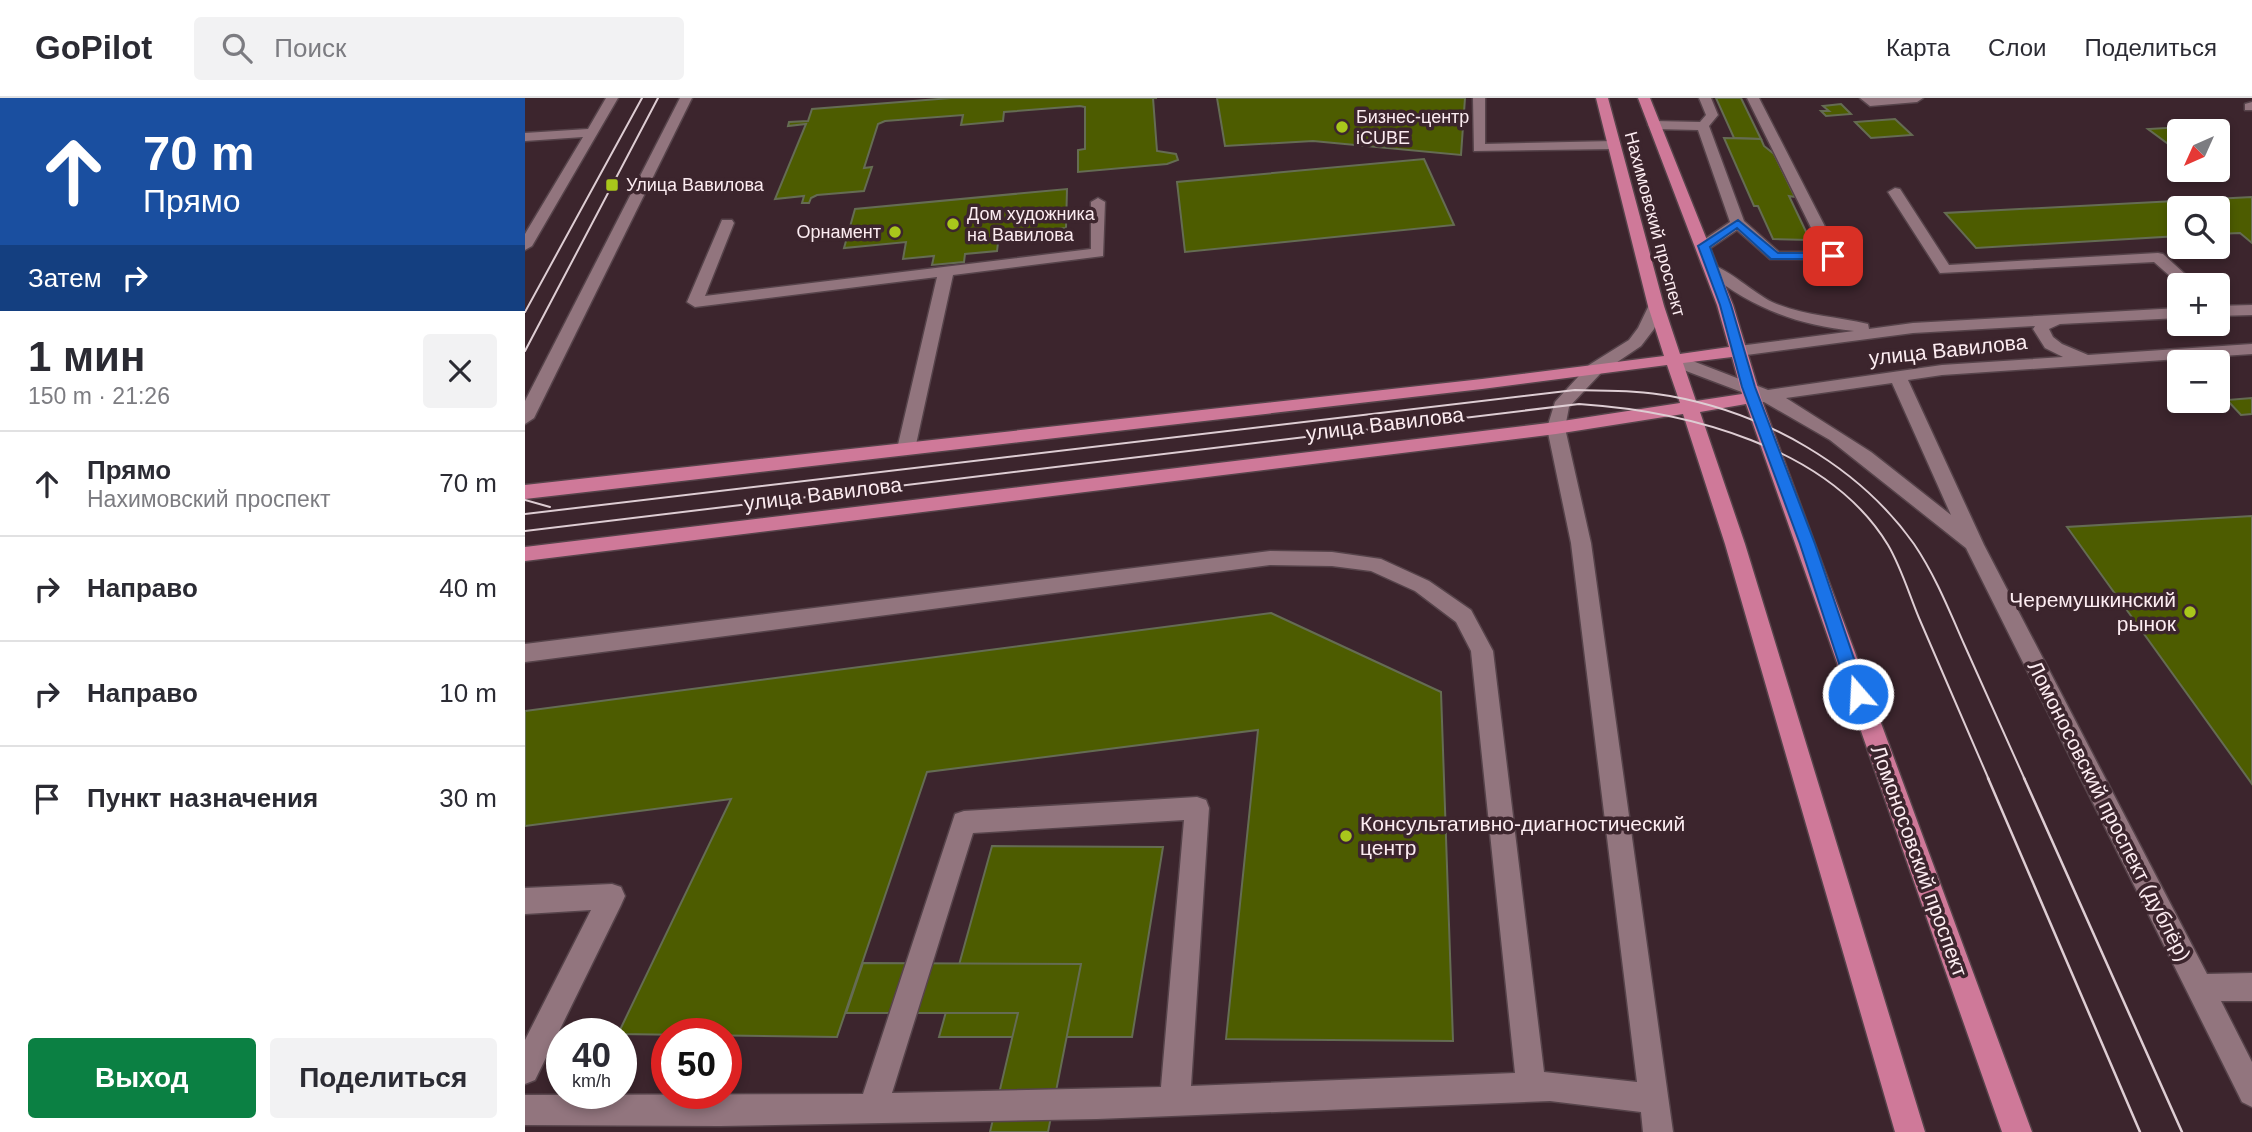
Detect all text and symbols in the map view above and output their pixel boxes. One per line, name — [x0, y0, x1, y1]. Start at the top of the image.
search box — [194, 17, 684, 80]
text: GoPilot — [35, 29, 152, 66]
icon: search — [218, 29, 256, 67]
text: Поиск — [274, 33, 346, 63]
text: Карта — [1886, 34, 1950, 61]
text: Слои — [1988, 34, 2046, 61]
text: Поделиться — [2084, 34, 2217, 61]
place label: Бизнес-центр iCUBE — [1356, 107, 1469, 148]
marker: Бизнес-центр iCUBE — [1334, 119, 1350, 135]
north arrow — [2167, 119, 2229, 182]
map controls — [2167, 119, 2230, 413]
icon: ahead — [28, 126, 119, 217]
text: 70 m — [143, 126, 255, 180]
street label: Нахимовский проспект — [1621, 129, 1689, 319]
place label: Улица Вавилова — [626, 175, 765, 195]
marker: Улица Вавилова — [604, 177, 620, 193]
text: Прямо — [143, 183, 241, 219]
button: search — [2167, 196, 2230, 259]
place label: Дом художника на Вавилова — [967, 204, 1096, 245]
marker: Дом художника на Вавилова — [945, 216, 961, 232]
place label: Орнамент — [796, 222, 881, 242]
marker: Орнамент — [887, 224, 903, 240]
pin — [1803, 226, 1863, 286]
icon: arrive — [1814, 237, 1852, 275]
icon: right — [116, 259, 154, 297]
text: Затем — [28, 263, 102, 293]
button: + — [2167, 273, 2230, 336]
street label: улица Вавилова — [1868, 330, 2028, 369]
text: 1 мин — [28, 333, 145, 380]
button: close — [423, 334, 497, 408]
button: − — [2167, 350, 2230, 413]
text: 150 m · 21:26 — [28, 383, 170, 409]
street label: улица Вавилова — [1305, 402, 1466, 445]
text: Прямо — [87, 455, 171, 485]
icon: ahead — [28, 465, 66, 503]
text: 70 m — [439, 468, 497, 498]
street label: улица Вавилова — [743, 472, 904, 515]
text: Нахимовский проспект — [87, 486, 331, 512]
icon: right — [28, 570, 66, 608]
text: Направо — [87, 573, 198, 603]
text: 40 m — [439, 573, 497, 603]
place label: Черемушкинский рынок — [2009, 588, 2177, 635]
marker: Черемушкинский рынок — [2182, 604, 2198, 620]
position arrow — [1821, 657, 1895, 731]
street label: Ломоносовский проспект (дублёр) — [2023, 657, 2196, 965]
icon: right — [28, 675, 66, 713]
text: Направо — [87, 678, 198, 708]
text: 10 m — [439, 678, 497, 708]
street label: Ломоносовский проспект — [1867, 742, 1972, 980]
icon: arrive — [28, 780, 66, 818]
text: Пункт назначения — [87, 783, 318, 813]
text: 30 m — [439, 783, 497, 813]
place label: Консультативно-диагностический центр — [1360, 812, 1685, 859]
marker: Консультативно-диагностический центр — [1338, 828, 1354, 844]
speed limit sign: 50 — [651, 1018, 742, 1109]
text: 40 — [572, 1035, 611, 1074]
button: Выход — [28, 1038, 256, 1118]
button: Поделиться — [270, 1038, 497, 1118]
text: km/h — [572, 1071, 611, 1091]

